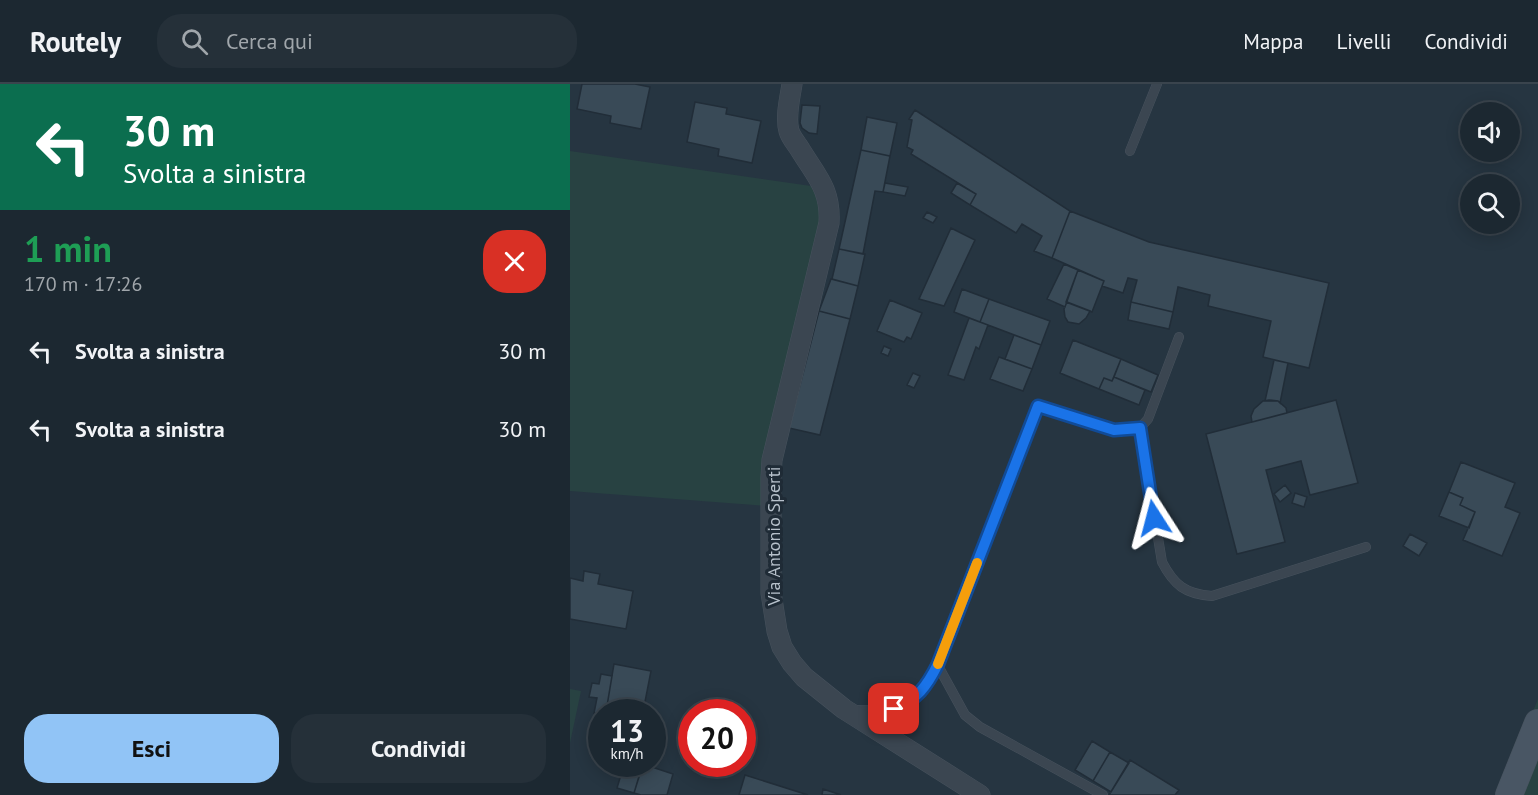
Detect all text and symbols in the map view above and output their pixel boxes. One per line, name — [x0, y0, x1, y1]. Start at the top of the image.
search box — [157, 14, 577, 68]
text: Routely — [30, 23, 121, 60]
icon: search — [178, 25, 211, 58]
text: Cerca qui — [226, 27, 313, 55]
text: Mappa — [1243, 28, 1303, 55]
text: Livelli — [1336, 28, 1391, 55]
text: Condividi — [1424, 28, 1508, 55]
map controls — [1460, 102, 1520, 234]
button: sound — [1460, 102, 1520, 162]
text: 30 m — [123, 103, 215, 158]
icon: left — [24, 108, 102, 186]
text: Svolta a sinistra — [123, 156, 306, 190]
button: search — [1460, 174, 1520, 234]
text: 1 min — [24, 225, 112, 272]
button: close — [483, 230, 546, 293]
text: 170 m · 17:26 — [24, 271, 142, 297]
icon: left — [24, 335, 57, 368]
text: Svolta a sinistra — [75, 337, 225, 365]
text: 30 m — [498, 337, 546, 365]
icon: left — [24, 413, 57, 446]
text: Svolta a sinistra — [75, 415, 225, 443]
text: 30 m — [498, 415, 546, 443]
street label: Via Antonio Sperti — [762, 466, 785, 607]
position arrow — [1122, 486, 1186, 550]
pin — [868, 683, 919, 734]
icon: arrive — [877, 692, 910, 725]
speed limit sign: 20 — [678, 699, 756, 777]
text: 13 — [610, 711, 644, 750]
button: Esci — [24, 714, 279, 783]
button: Condividi — [291, 714, 546, 783]
text: km/h — [611, 744, 643, 763]

